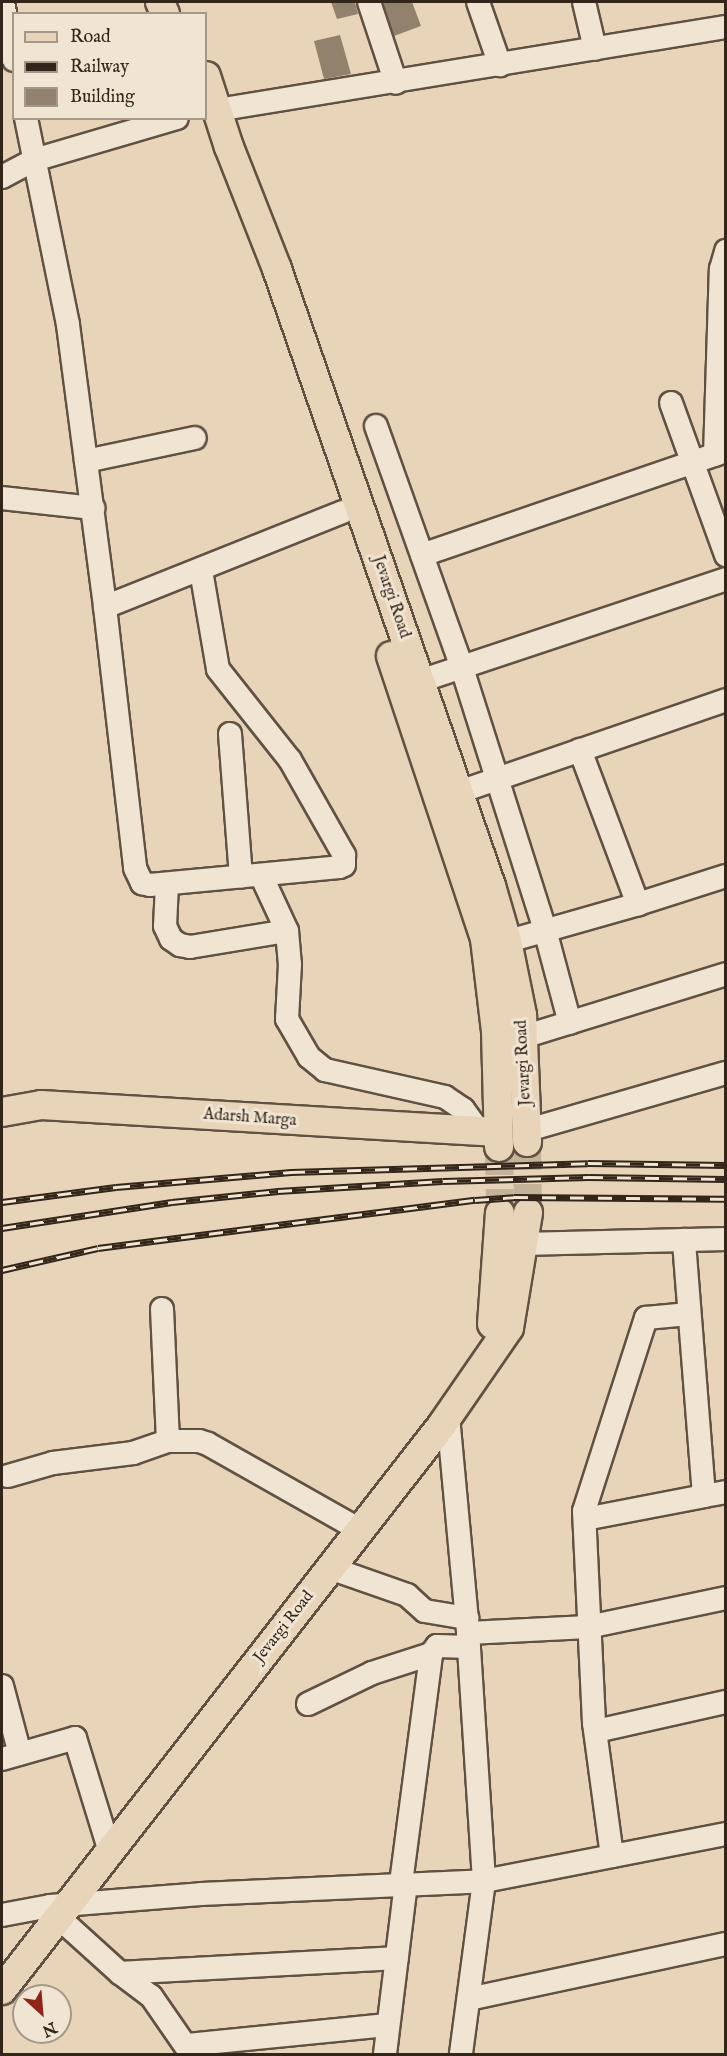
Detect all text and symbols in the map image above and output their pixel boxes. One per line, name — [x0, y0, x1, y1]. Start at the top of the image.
legend — [12, 12, 207, 120]
text: Road — [70, 26, 111, 49]
text: Railway — [70, 56, 129, 79]
text: Building — [70, 86, 135, 109]
street label: Jevargi Road — [368, 553, 414, 641]
street label: Jevargi Road — [512, 1020, 536, 1106]
street label: Adarsh Marga — [203, 1105, 297, 1131]
street label: Jevargi Road — [250, 1587, 318, 1667]
north arrow — [12, 1984, 72, 2044]
text: N — [38, 2016, 60, 2040]

